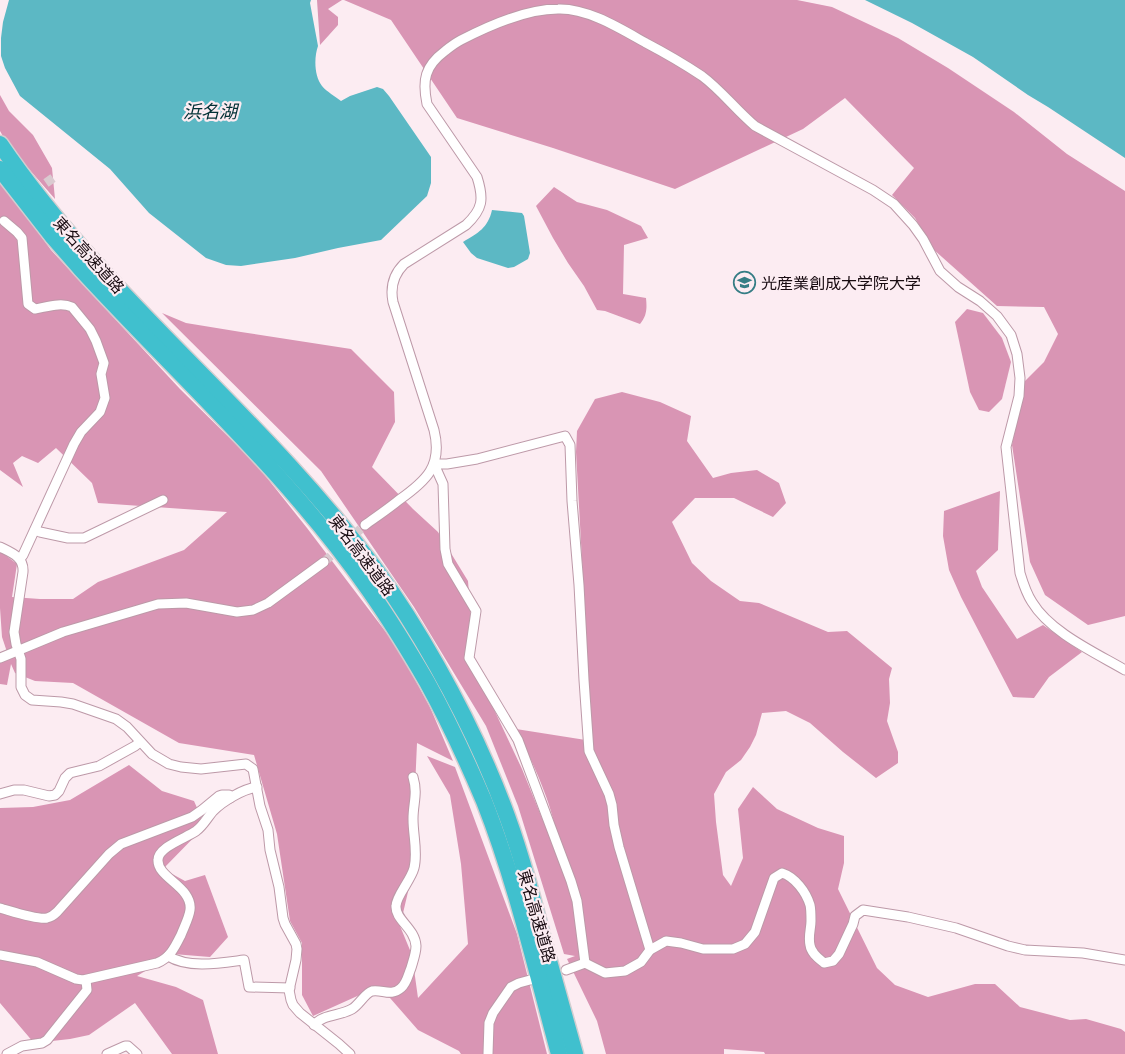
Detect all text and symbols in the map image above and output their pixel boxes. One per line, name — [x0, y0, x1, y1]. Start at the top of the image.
water label: 浜名湖 — [183, 99, 240, 123]
street label: 東名高速道路 — [49, 212, 129, 297]
school or university icon: 光産業創成大学院大学 — [733, 271, 757, 295]
place label: 光産業創成大学院大学 — [761, 272, 921, 293]
street label: 東名高速道路 — [325, 510, 400, 599]
street label: 東名高速道路 — [514, 867, 561, 965]

